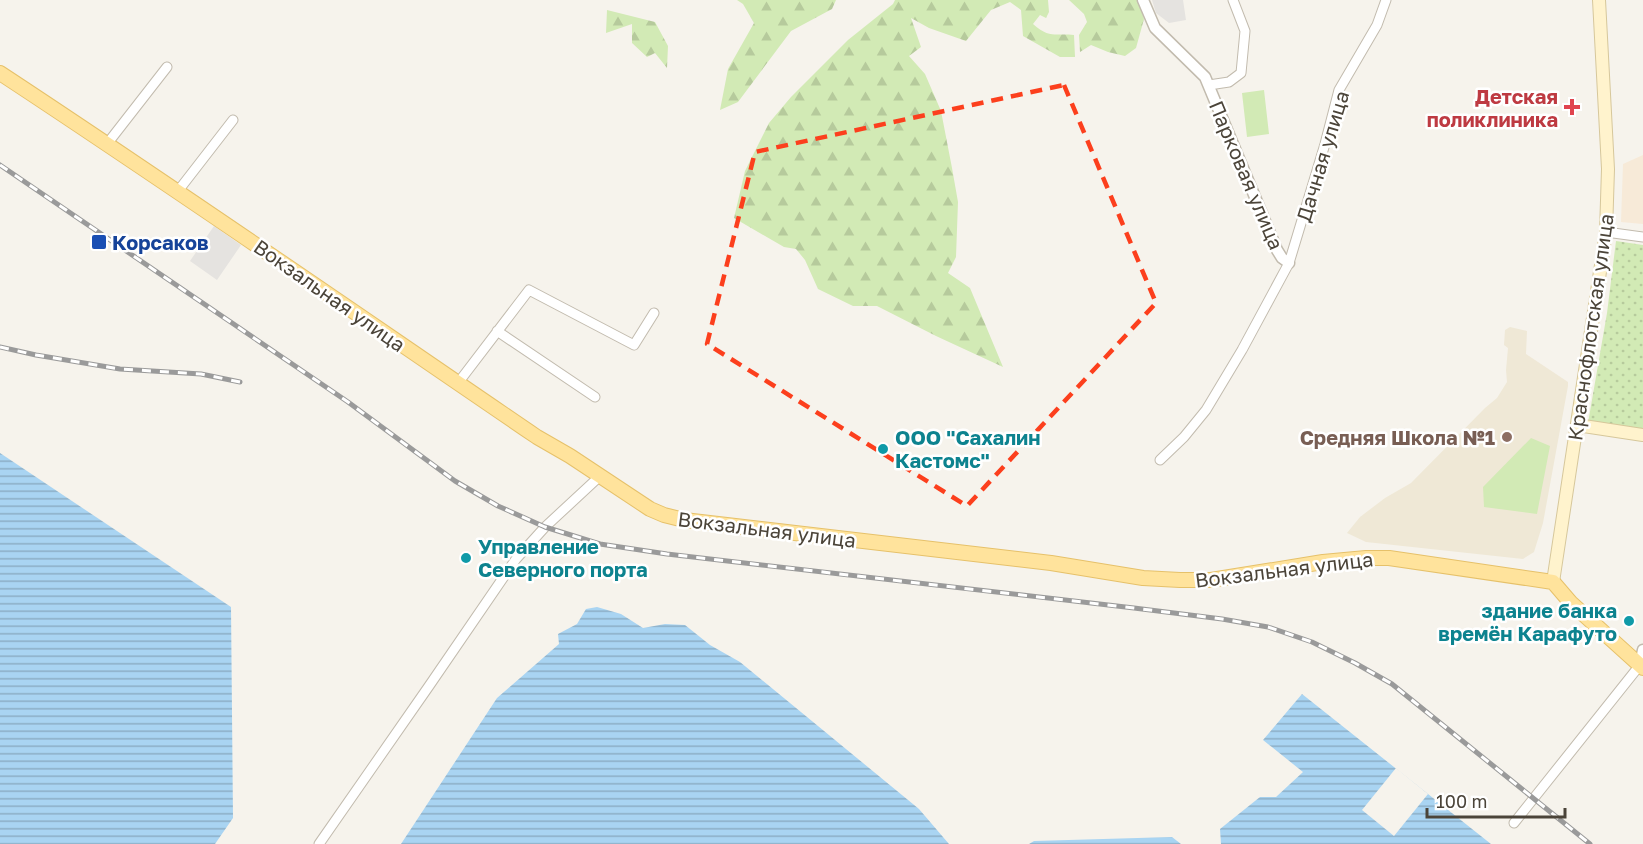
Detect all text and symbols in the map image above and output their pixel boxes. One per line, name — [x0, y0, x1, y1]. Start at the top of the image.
place label: Детская поликлиника — [1427, 84, 1558, 131]
street label: Дачная улица — [1291, 88, 1353, 224]
street label: Парковая улица — [1205, 97, 1289, 253]
marker: Детская поликлиника — [1563, 98, 1581, 116]
street label: Краснофлотская улица — [1562, 212, 1618, 442]
place label: Корсаков — [112, 230, 209, 254]
marker: Корсаков — [90, 233, 108, 251]
street label: Вокзальная улица — [250, 234, 410, 356]
place label: ООО "Сахалин Кастомс" — [895, 425, 1041, 472]
place label: Средняя Школа №1 — [1300, 425, 1495, 449]
marker: Средняя Школа №1 — [1500, 430, 1514, 444]
marker: ООО "Сахалин Кастомс" — [876, 442, 890, 456]
street label: Вокзальная улица — [677, 506, 857, 552]
place label: Управление Северного порта — [478, 534, 648, 581]
street label: Вокзальная улица — [1194, 546, 1374, 592]
marker: Управление Северного порта — [459, 551, 473, 565]
place label: здание банка времён Карафуто — [1438, 598, 1617, 645]
marker: здание банка времён Карафуто — [1622, 614, 1636, 628]
scale bar — [1427, 781, 1565, 819]
text: 100 m — [1436, 790, 1487, 812]

